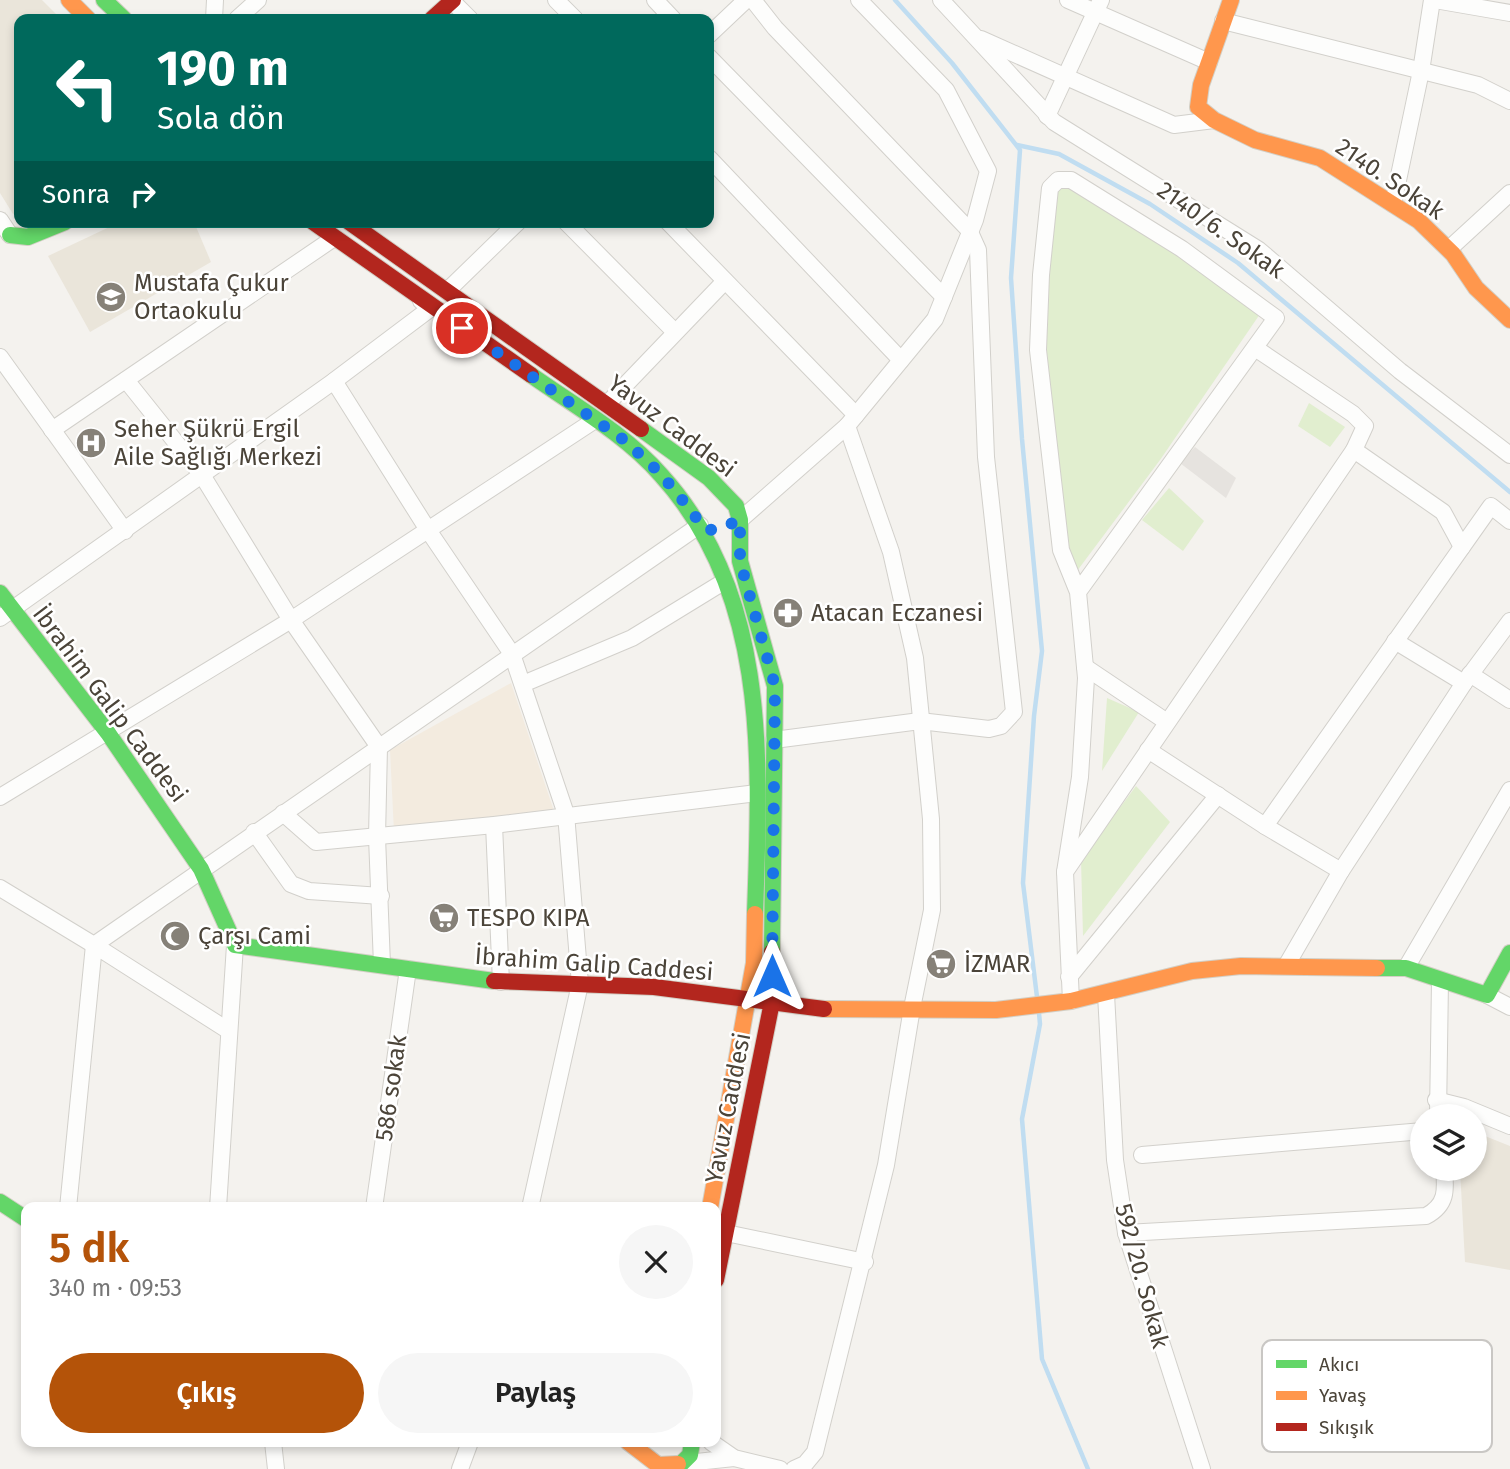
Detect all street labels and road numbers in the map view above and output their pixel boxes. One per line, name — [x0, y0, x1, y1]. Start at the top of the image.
street label: 2140. Sokak — [1331, 133, 1450, 226]
street label: 2140/6. Sokak — [1152, 176, 1291, 285]
street label: Yavuz Caddesi — [603, 369, 741, 483]
street label: İbrahim Galip Caddesi — [27, 600, 193, 808]
street label: İbrahim Galip Caddesi — [474, 942, 714, 986]
street label: Yavuz Caddesi — [700, 1030, 756, 1186]
street label: 586 sokak — [370, 1032, 412, 1143]
street label: 592/20. Sokak — [1109, 1200, 1175, 1352]

